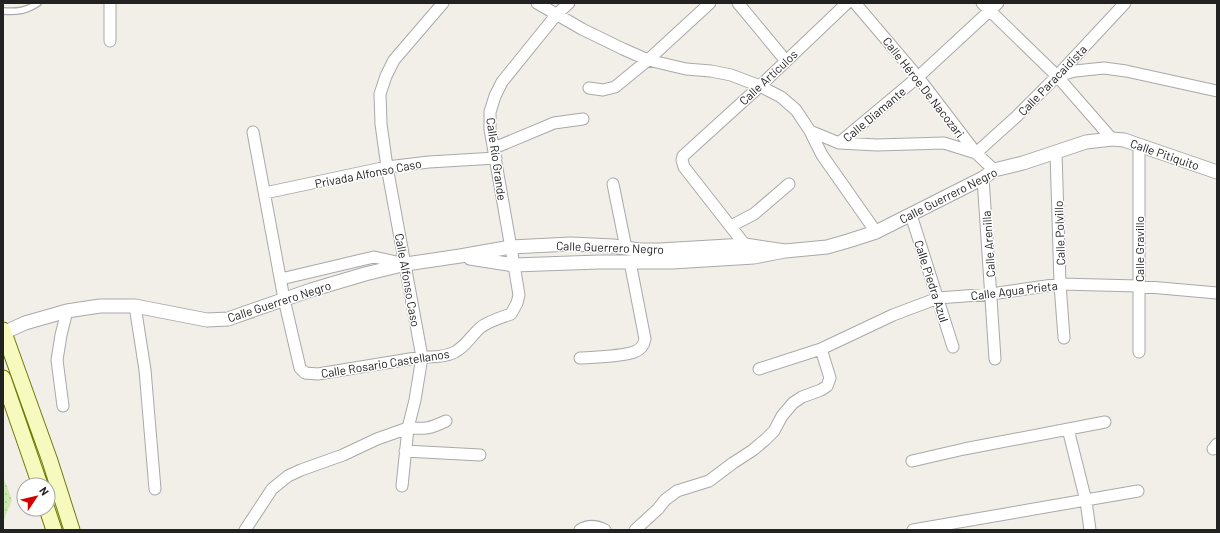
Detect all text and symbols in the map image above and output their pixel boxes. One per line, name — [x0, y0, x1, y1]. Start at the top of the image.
street label: Calle Héroe De Nacozari — [880, 34, 968, 140]
street label: Calle Paracaidista — [1015, 42, 1089, 118]
street label: Calle Artículos — [736, 46, 800, 107]
street label: Calle Diamante — [840, 84, 908, 144]
street label: Calle Río Grande — [484, 117, 510, 201]
street label: Calle Pitiquito — [1129, 136, 1201, 172]
street label: Privada Alfonso Caso — [313, 156, 423, 190]
street label: Calle Guerrero Negro — [897, 164, 999, 226]
street label: Calle Polvillo — [1051, 200, 1067, 266]
street label: Calle Arenilla — [979, 210, 997, 278]
street label: Calle Gravillo — [1132, 216, 1146, 282]
street label: Calle Alfonso Caso — [393, 232, 423, 328]
street label: Calle Guerrero Negro — [556, 238, 664, 256]
street label: Calle Piedra Azul — [912, 238, 952, 324]
street label: Calle Guerrero Negro — [226, 278, 332, 324]
street label: Calle Agua Prieta — [970, 278, 1058, 302]
street label: Calle Rosario Castellanos — [320, 346, 450, 380]
north arrow — [16, 477, 56, 517]
text: N — [37, 484, 52, 498]

